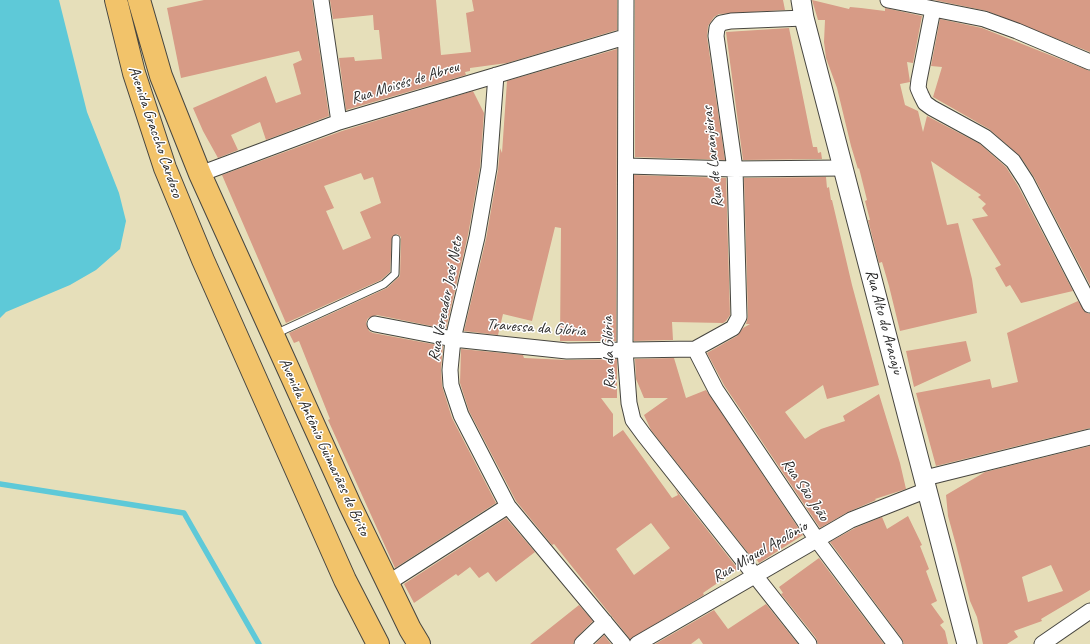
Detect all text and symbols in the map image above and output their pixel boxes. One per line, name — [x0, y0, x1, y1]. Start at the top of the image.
street label: Rua Moisés de Abreu — [349, 57, 461, 109]
street label: Avenida Graccho Cardoso — [124, 64, 186, 200]
street label: Rua de Laranjeiras — [698, 105, 728, 209]
street label: Rua Vereador José Neto — [424, 235, 468, 363]
street label: Rua Alto do Aracaju — [861, 268, 907, 376]
street label: Travessa da Glória — [486, 315, 586, 341]
street label: Rua da Glória — [598, 316, 620, 390]
street label: Avenida Antônio Guimarães de Brito — [274, 355, 374, 539]
street label: Rua São João — [777, 455, 833, 525]
street label: Rua Miguel Apolônio — [709, 517, 811, 587]

